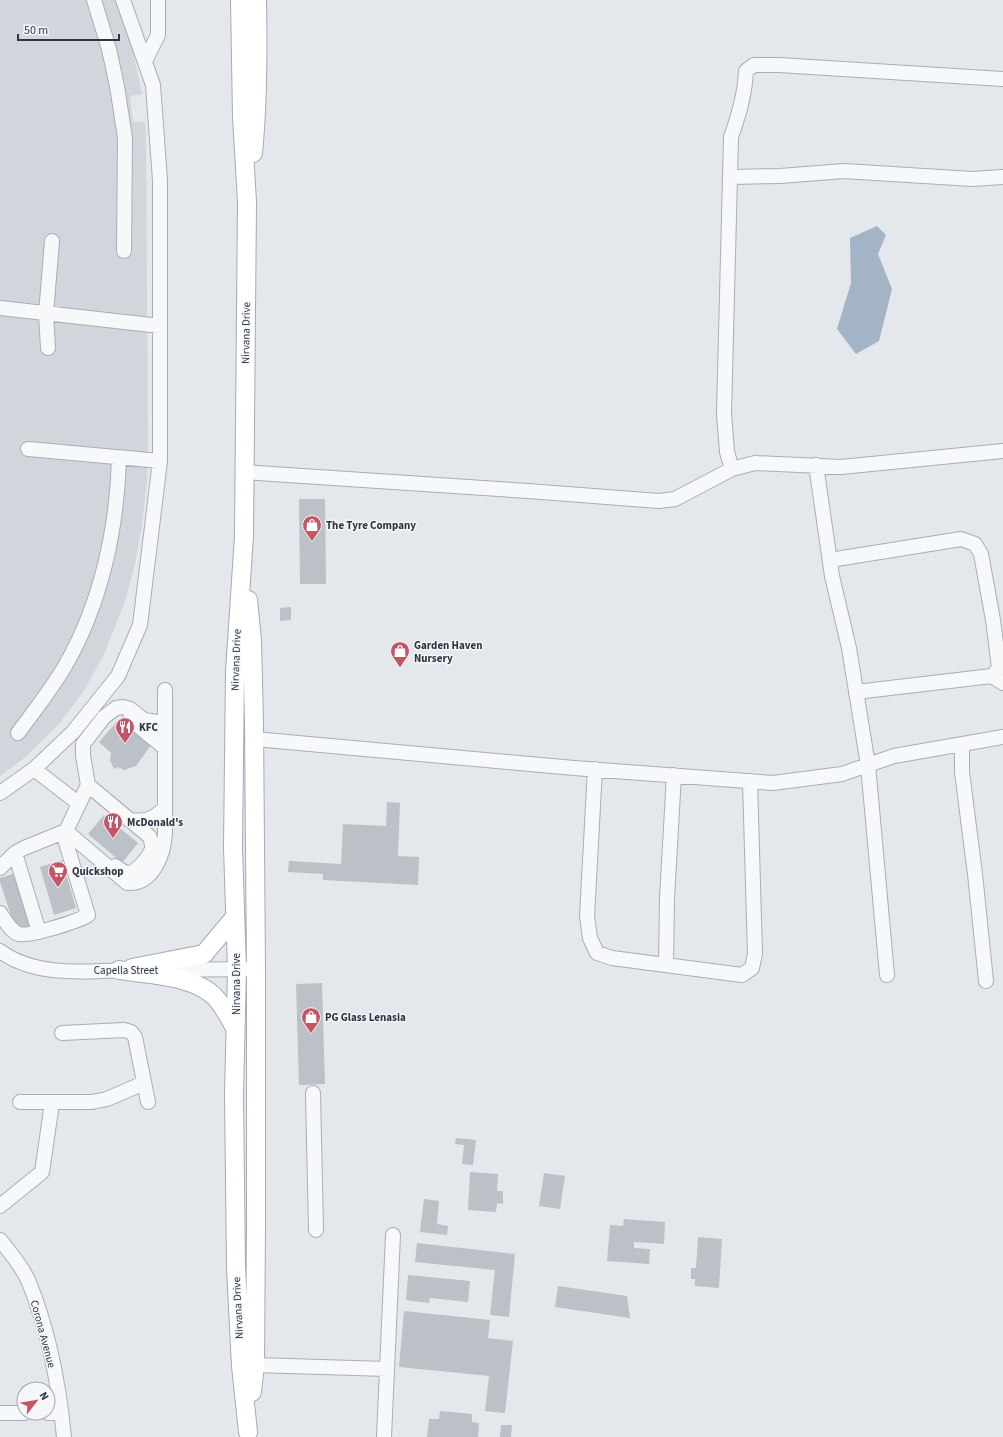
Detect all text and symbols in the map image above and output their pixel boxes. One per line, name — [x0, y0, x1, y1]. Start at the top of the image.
scale bar — [18, 16, 119, 42]
text: 50 m — [24, 22, 48, 39]
street label: Nirvana Drive — [238, 301, 254, 364]
shop icon: The Tyre Company — [301, 514, 323, 542]
place label: The Tyre Company — [326, 518, 416, 533]
street label: Nirvana Drive — [227, 628, 245, 691]
place label: Garden Haven Nursery — [414, 638, 482, 666]
shop icon: Garden Haven Nursery — [389, 640, 411, 668]
restaurant icon: KFC — [114, 716, 136, 744]
place label: KFC — [139, 720, 158, 735]
restaurant icon: McDonald's — [102, 811, 124, 839]
place label: McDonald's — [127, 815, 183, 830]
supermarket icon: Quickshop — [47, 860, 69, 888]
place label: Quickshop — [72, 864, 124, 879]
street label: Nirvana Drive — [229, 952, 244, 1015]
street label: Capella Street — [94, 963, 158, 978]
shop icon: PG Glass Lenasia — [300, 1006, 322, 1034]
place label: PG Glass Lenasia — [325, 1010, 406, 1025]
street label: Nirvana Drive — [229, 1276, 247, 1339]
street label: Corona Avenue — [27, 1298, 59, 1370]
north arrow — [16, 1381, 56, 1421]
text: N — [36, 1389, 52, 1403]

